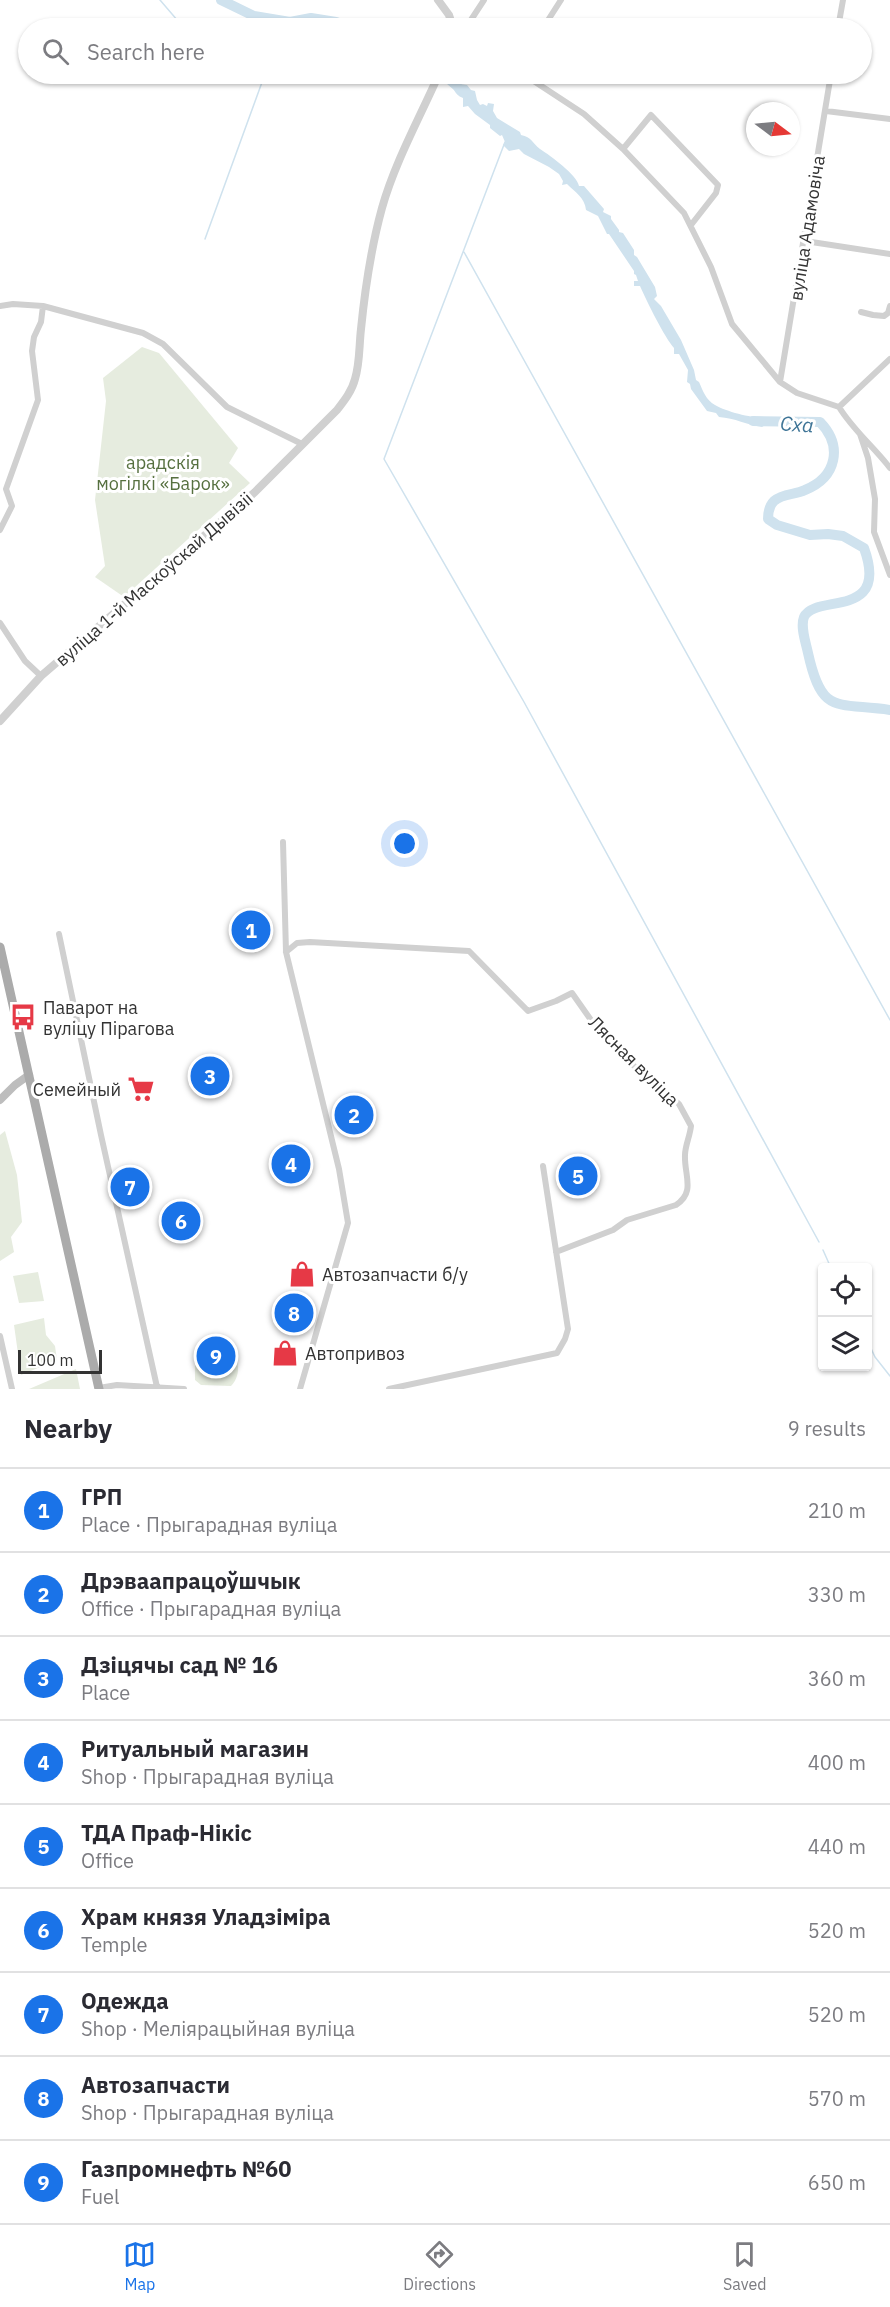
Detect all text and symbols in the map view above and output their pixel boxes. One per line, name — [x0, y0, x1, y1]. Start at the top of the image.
search box — [18, 18, 872, 84]
icon: search — [39, 35, 72, 68]
text: Search here — [87, 37, 205, 66]
north arrow — [746, 102, 800, 156]
street label: вуліца Адамовіча — [784, 153, 830, 302]
water label: Сха — [779, 409, 815, 439]
park label: арадскія могілкі «Барок» — [96, 451, 230, 495]
street label: вуліца 1-й Маскоўскай Дывізіі — [51, 487, 257, 671]
your location — [390, 829, 419, 858]
pin: 1 — [232, 908, 270, 952]
place label: Паварот на вуліцу Пірагова — [43, 996, 175, 1040]
bus stop icon: Паварот на вуліцу Пірагова — [8, 1002, 38, 1032]
street label: Лясная вуліца — [584, 1011, 684, 1111]
pin: 3 — [190, 1054, 230, 1098]
supermarket icon: Семейный — [126, 1074, 156, 1104]
place label: Семейный — [33, 1078, 121, 1101]
pin: 2 — [334, 1092, 374, 1138]
pin: 4 — [272, 1142, 310, 1186]
pin: 5 — [558, 1154, 598, 1198]
pin: 7 — [110, 1164, 150, 1210]
pin: 6 — [162, 1198, 201, 1244]
shop icon: Автозапчасти б/у — [287, 1259, 317, 1289]
place label: Автозапчасти б/у — [322, 1263, 468, 1286]
map controls — [818, 1263, 872, 1371]
button: locate — [818, 1263, 872, 1317]
pin: 8 — [274, 1290, 314, 1336]
button: layers — [818, 1317, 872, 1371]
pin: 9 — [196, 1334, 236, 1378]
shop icon: Автопривоз — [270, 1338, 300, 1368]
place label: Автопривоз — [305, 1342, 405, 1365]
scale bar — [18, 1347, 102, 1374]
text: 100 m — [27, 1350, 74, 1370]
text: Nearby — [24, 1411, 112, 1445]
text: 9 results — [788, 1415, 866, 1442]
text: ГРП — [81, 1482, 122, 1511]
text: 1 — [38, 1497, 50, 1524]
text: 210 m — [808, 1497, 866, 1524]
text: Place · Прыгарадная вуліца — [81, 1511, 337, 1538]
text: Дрэваапрацоўшчык — [81, 1566, 301, 1595]
text: 2 — [38, 1581, 50, 1608]
text: 330 m — [808, 1581, 866, 1608]
text: Office · Прыгарадная вуліца — [81, 1595, 341, 1622]
text: Дзіцячы сад № 16 — [81, 1650, 278, 1679]
text: 3 — [38, 1665, 50, 1692]
text: 360 m — [808, 1665, 866, 1692]
text: Place — [81, 1679, 130, 1706]
text: Ритуальный магазин — [81, 1734, 309, 1763]
text: 4 — [38, 1749, 50, 1776]
text: 400 m — [808, 1749, 866, 1776]
text: Shop · Прыгарадная вуліца — [81, 1763, 334, 1790]
text: ТДА Праф-Нікіс — [81, 1818, 252, 1847]
text: 5 — [38, 1833, 50, 1860]
text: 440 m — [808, 1833, 866, 1860]
text: Office — [81, 1847, 134, 1874]
text: Храм князя Уладзіміра — [81, 1902, 331, 1931]
text: 6 — [38, 1917, 50, 1944]
text: 520 m — [808, 1917, 866, 1944]
text: Temple — [81, 1931, 148, 1958]
text: Одежда — [81, 1986, 169, 2015]
text: 7 — [38, 2001, 50, 2028]
text: 520 m — [808, 2001, 866, 2028]
text: Shop · Меліярацыйная вуліца — [81, 2015, 355, 2042]
text: Автозапчасти — [81, 2070, 230, 2099]
text: 8 — [38, 2085, 50, 2112]
text: 570 m — [808, 2085, 866, 2112]
text: Shop · Прыгарадная вуліца — [81, 2099, 334, 2126]
text: Газпромнефть №60 — [81, 2154, 291, 2183]
text: 9 — [38, 2169, 50, 2196]
text: 650 m — [808, 2169, 866, 2196]
text: Fuel — [81, 2183, 119, 2210]
tab: Map — [123, 2238, 156, 2294]
tab: Directions — [403, 2238, 476, 2294]
tab: Saved — [723, 2238, 767, 2294]

